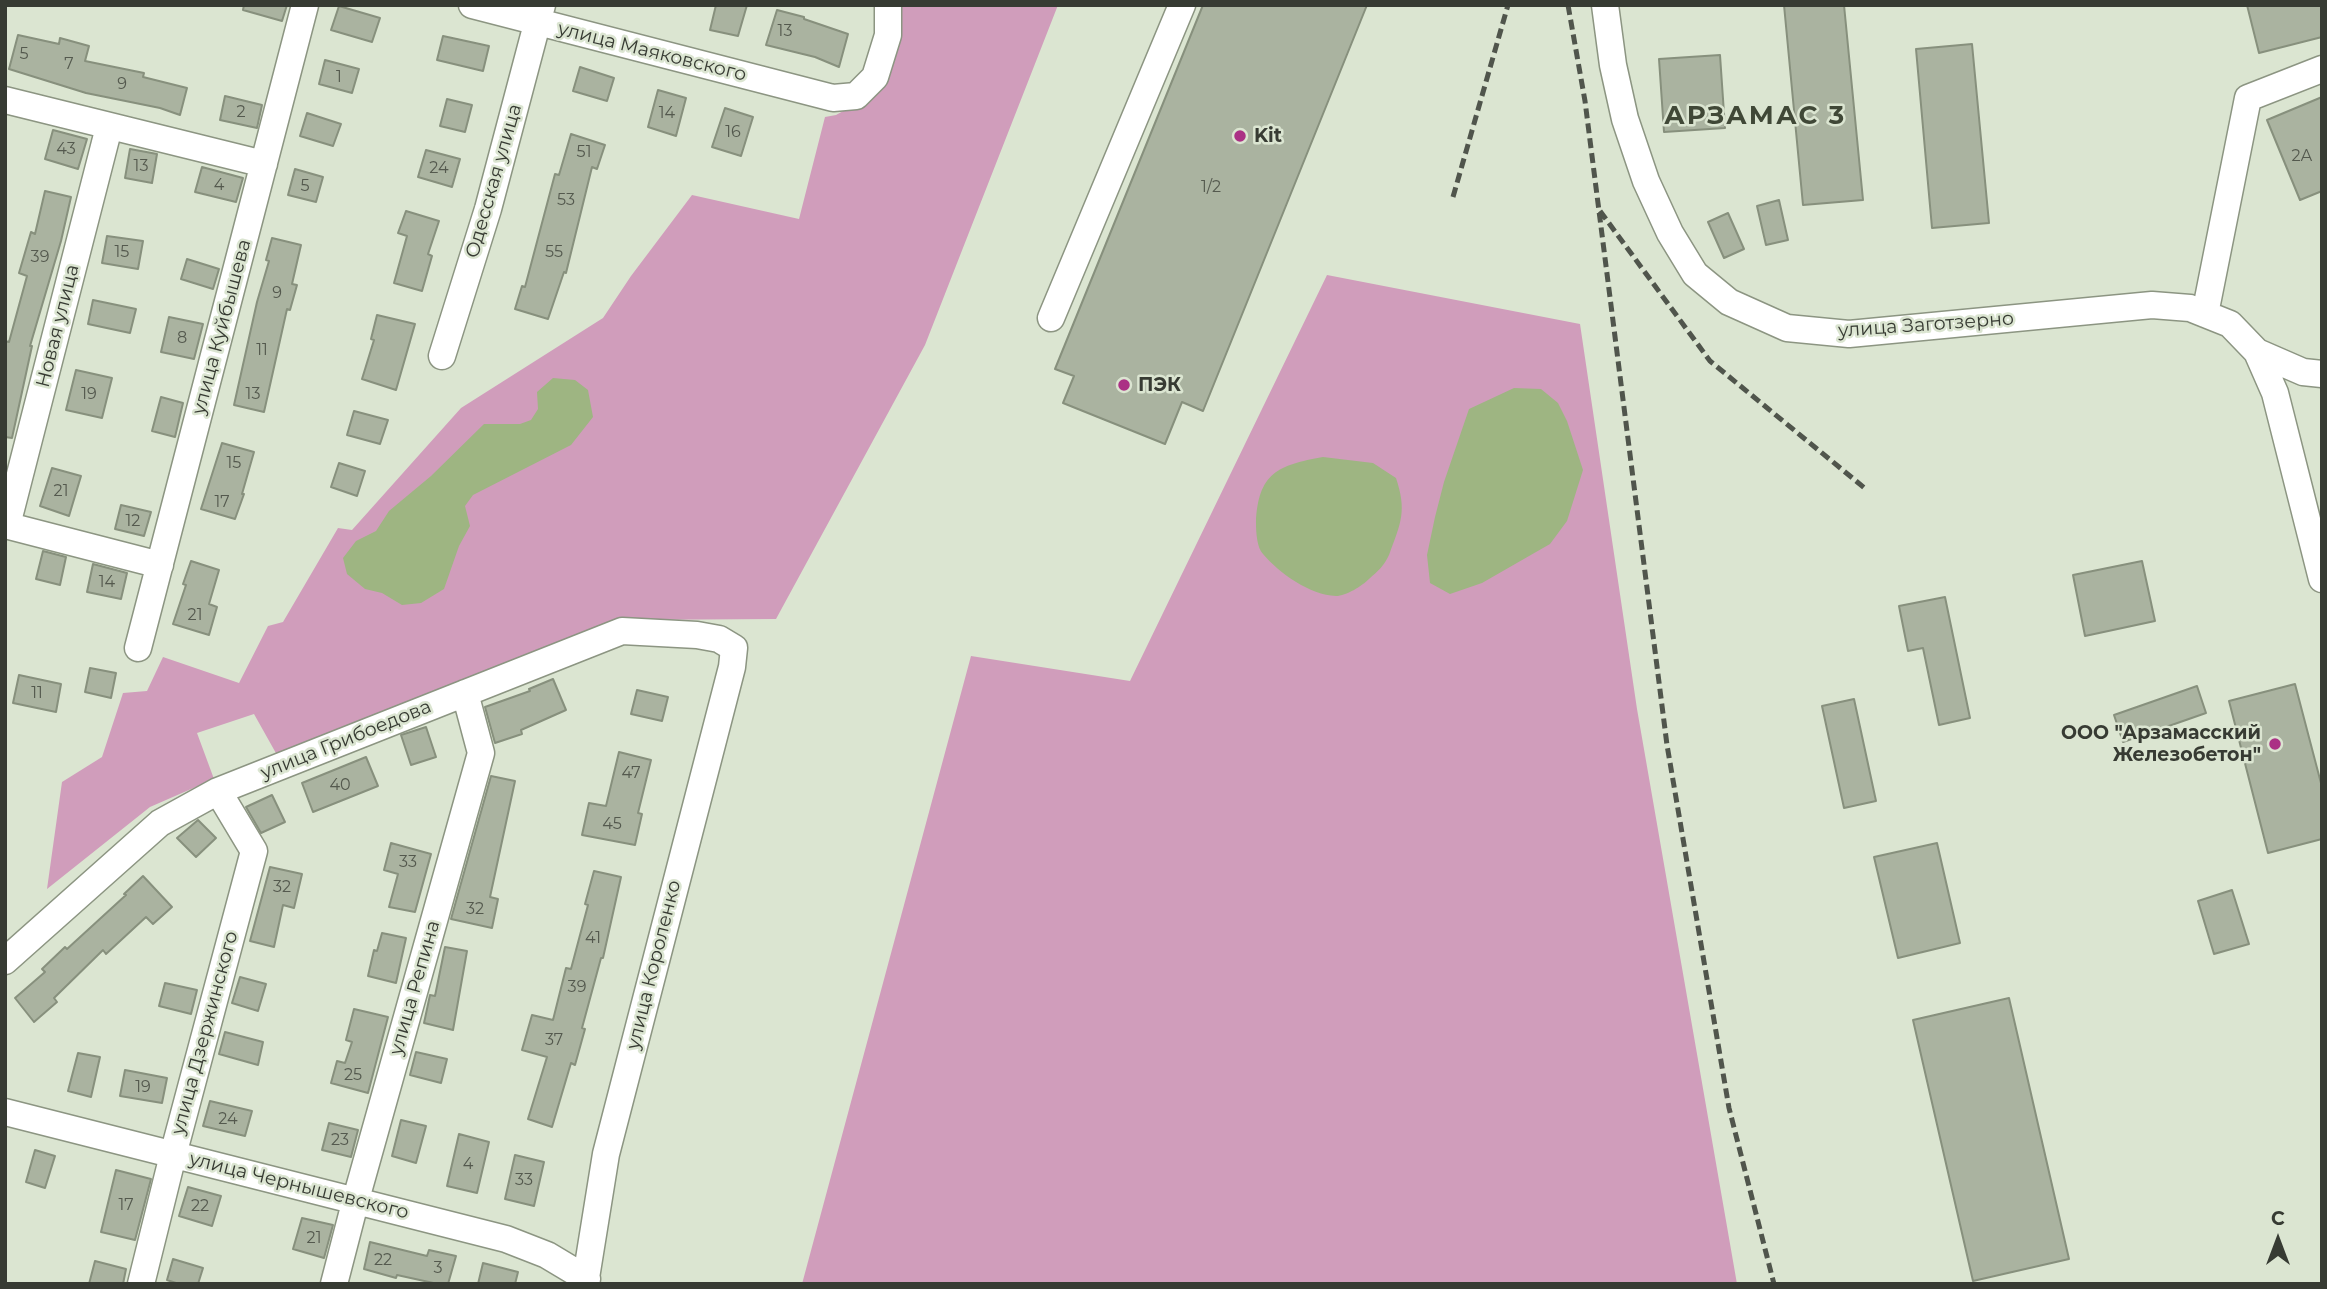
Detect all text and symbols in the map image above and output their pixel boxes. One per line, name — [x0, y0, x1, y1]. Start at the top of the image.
street label: улица Маяковского — [555, 18, 749, 86]
house number: 13 — [778, 21, 792, 41]
house number: 5 — [19, 44, 29, 64]
house number: 7 — [64, 54, 74, 74]
house number: 1 — [336, 67, 342, 87]
house number: 9 — [117, 74, 127, 94]
district label: АРЗАМАС 3 — [1665, 100, 1845, 132]
street label: Одесская улица — [461, 101, 527, 261]
house number: 2 — [236, 102, 246, 122]
house number: 14 — [659, 103, 675, 123]
house number: 16 — [725, 122, 741, 142]
place label: Kit — [1254, 125, 1282, 147]
marker: Kit — [1232, 128, 1248, 144]
house number: 43 — [56, 139, 76, 159]
house number: 51 — [577, 142, 591, 162]
house number: 2А — [2292, 146, 2312, 166]
house number: 13 — [134, 156, 148, 176]
house number: 24 — [429, 158, 449, 178]
house number: 4 — [214, 175, 224, 195]
house number: 5 — [300, 176, 310, 196]
house number: 1/2 — [1201, 177, 1221, 197]
house number: 53 — [557, 190, 575, 210]
street label: улица Куйбышева — [188, 237, 256, 417]
house number: 15 — [115, 242, 129, 262]
house number: 55 — [545, 242, 563, 262]
house number: 39 — [31, 247, 49, 267]
street label: Новая улица — [32, 262, 84, 390]
house number: 9 — [272, 283, 282, 303]
street label: улица Заготзерно — [1837, 307, 2015, 343]
house number: 8 — [177, 328, 187, 348]
house number: 11 — [256, 340, 268, 360]
place label: ПЭК — [1138, 374, 1181, 396]
marker: ПЭК — [1116, 377, 1132, 393]
house number: 19 — [81, 384, 97, 404]
house number: 13 — [246, 384, 260, 404]
house number: 15 — [227, 453, 241, 473]
house number: 21 — [54, 481, 68, 501]
house number: 17 — [214, 492, 230, 512]
house number: 12 — [126, 511, 140, 531]
house number: 14 — [99, 572, 115, 592]
house number: 21 — [188, 605, 202, 625]
house number: 11 — [31, 683, 43, 703]
street label: улица Грибоедова — [257, 695, 435, 785]
place label: ООО "Арзамасский Железобетон" — [2061, 722, 2261, 766]
marker: ООО "Арзамасский Железобетон" — [2267, 736, 2283, 752]
house number: 47 — [621, 763, 641, 783]
house number: 40 — [329, 775, 351, 795]
house number: 45 — [602, 814, 622, 834]
house number: 33 — [399, 852, 417, 872]
house number: 32 — [273, 877, 291, 897]
street label: улица Короленко — [622, 878, 686, 1052]
house number: 32 — [466, 899, 484, 919]
street label: улица Репина — [385, 918, 445, 1058]
house number: 41 — [585, 928, 601, 948]
street label: улица Дзержинского — [167, 929, 243, 1137]
house number: 39 — [568, 977, 586, 997]
house number: 37 — [545, 1030, 563, 1050]
house number: 25 — [344, 1065, 362, 1085]
house number: 19 — [135, 1077, 151, 1097]
house number: 24 — [218, 1109, 238, 1129]
house number: 23 — [331, 1130, 349, 1150]
street label: улица Чернышевского — [187, 1148, 411, 1224]
house number: 4 — [463, 1154, 473, 1174]
house number: 33 — [515, 1170, 533, 1190]
house number: 17 — [118, 1195, 134, 1215]
house number: 22 — [191, 1196, 209, 1216]
north arrow — [2243, 1205, 2313, 1275]
text: С — [2271, 1207, 2285, 1230]
house number: 21 — [307, 1228, 321, 1248]
house number: 22 — [374, 1250, 392, 1270]
house number: 3 — [433, 1258, 443, 1278]

